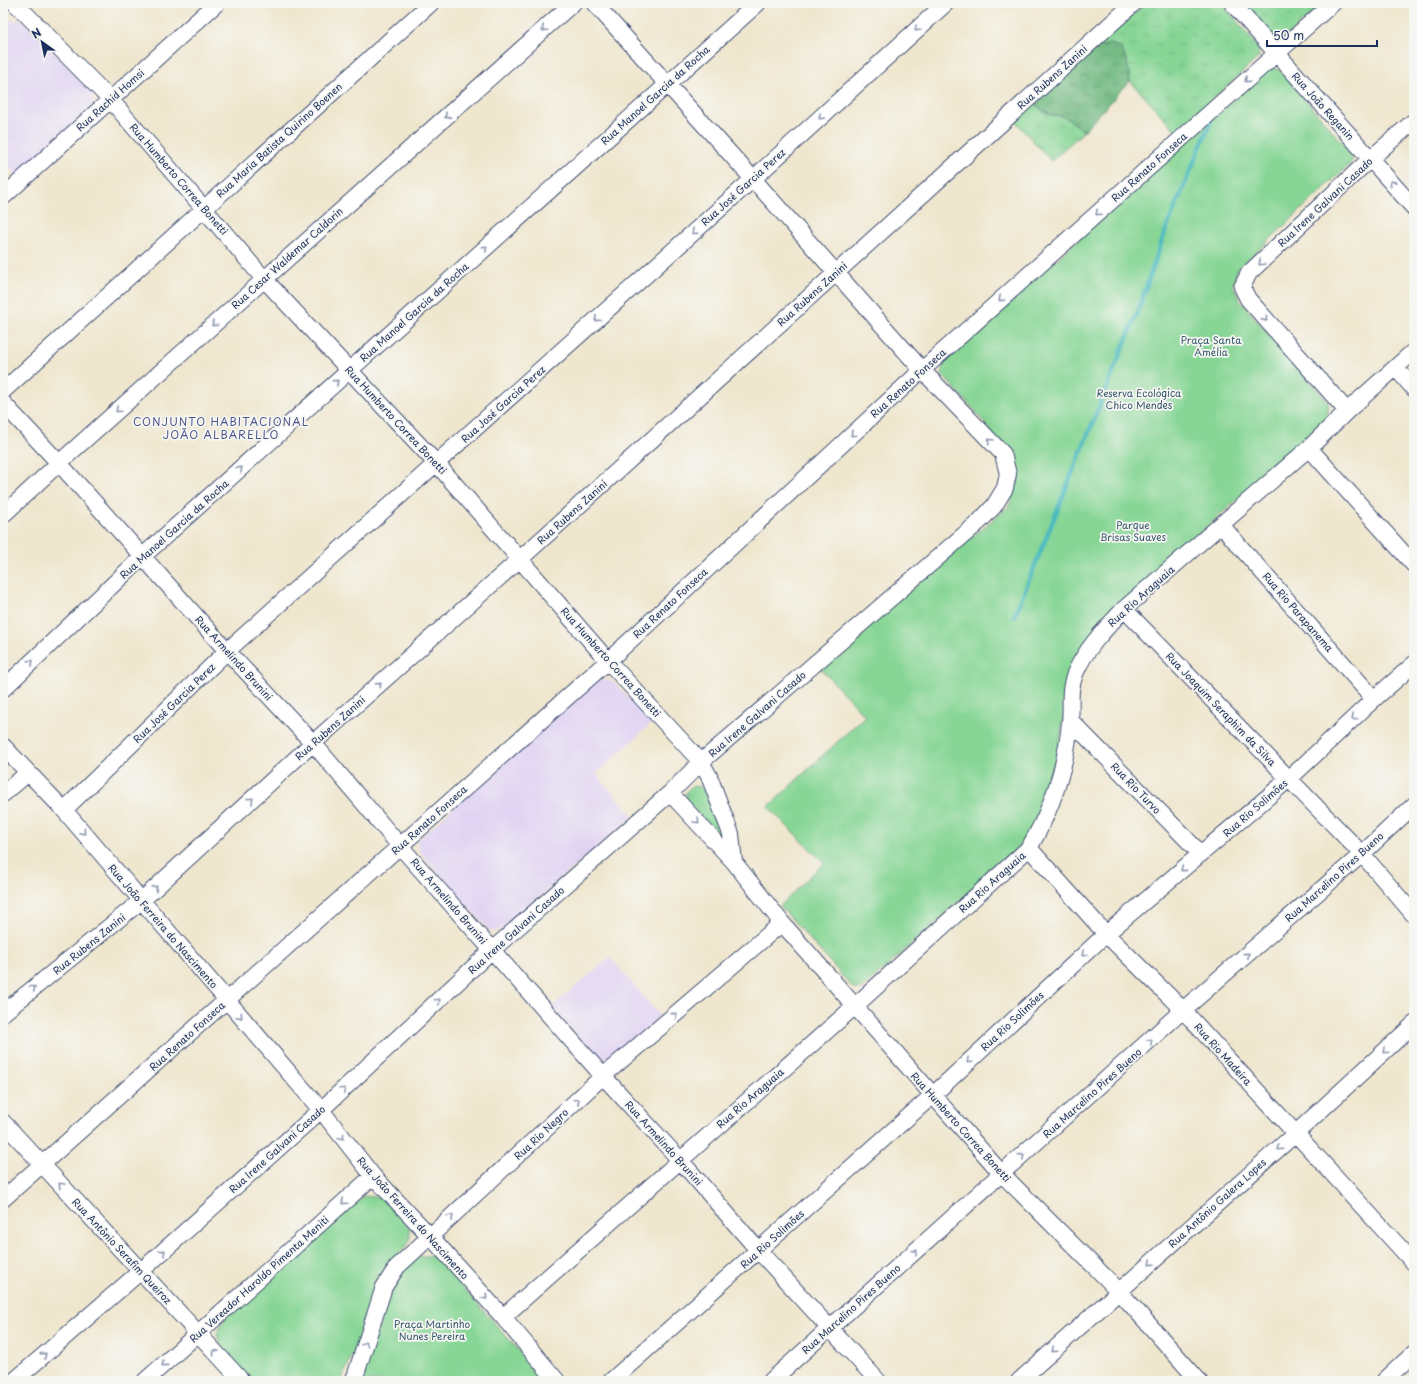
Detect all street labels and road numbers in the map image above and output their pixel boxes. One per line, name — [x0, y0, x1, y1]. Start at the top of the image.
street label: Rua Manoel Garcia da Rocha — [597, 41, 713, 148]
street label: Rua Rubens Zanini — [1013, 41, 1090, 112]
street label: Rua Rachid Homsi — [72, 65, 147, 134]
street label: Rua João Reganin — [1289, 68, 1358, 143]
street label: Rua Maria Batista Quirino Boenen — [212, 79, 345, 200]
street label: Rua Humberto Correa Bonetti — [127, 120, 232, 238]
street label: Rua Renato Fonseca — [1108, 128, 1190, 205]
street label: Rua José Garcia Perez — [697, 144, 788, 229]
street label: Rua Irene Galvani Casado — [1274, 153, 1376, 250]
street label: Rua Cesar Waldemar Caldorin — [228, 203, 346, 312]
street label: Rua Manoel Garcia da Rocha — [356, 258, 472, 365]
street label: Rua Rubens Zanini — [773, 258, 850, 329]
street label: Rua Renato Fonseca — [867, 344, 949, 421]
street label: Rua José Garcia Perez — [457, 361, 548, 446]
street label: Rua Humberto Correa Bonetti — [342, 362, 451, 477]
street label: Rua Manoel Garcia da Rocha — [116, 475, 232, 582]
street label: Rua Rubens Zanini — [533, 476, 610, 547]
street label: Rua Rio Araguaia — [1104, 561, 1178, 630]
street label: Rua Renato Fonseca — [629, 563, 711, 641]
street label: Rua Rio Parapanema — [1260, 569, 1338, 655]
street label: Rua Humberto Correa Bonetti — [558, 603, 665, 720]
street label: Rua Armelindo Brunini — [192, 612, 277, 704]
street label: Rua Joaquim Seraphim da Silva — [1163, 648, 1281, 770]
street label: Rua José Garcia Perez — [129, 659, 218, 746]
street label: Rua Irene Galvani Casado — [705, 667, 809, 760]
street label: Rua Rubens Zanini — [291, 692, 368, 763]
street label: Rua Rio Turvo — [1108, 759, 1165, 817]
street label: Rua Rio Solimões — [1219, 775, 1291, 840]
street label: Rua Renato Fonseca — [388, 781, 470, 858]
street label: Rua Marcelino Pires Bueno — [1281, 828, 1387, 925]
street label: Rua Rio Araguaia — [955, 847, 1029, 916]
street label: Rua Armelindo Brunini — [408, 854, 491, 947]
street label: Rua João Ferreira do Nascimento — [105, 860, 222, 991]
street label: Rua Irene Galvani Casado — [464, 882, 567, 977]
street label: Rua Rubens Zanini — [49, 909, 128, 978]
street label: Rua Rio Solimões — [977, 987, 1047, 1054]
street label: Rua Renato Fonseca — [146, 997, 228, 1074]
street label: Rua Rio Madeira — [1191, 1019, 1256, 1089]
street label: Rua Marcelino Pires Bueno — [1039, 1044, 1145, 1141]
street label: Rua Rio Araguaia — [713, 1064, 787, 1131]
street label: Rua Humberto Correa Bonetti — [908, 1068, 1015, 1185]
street label: Rua Armelindo Brunini — [622, 1097, 707, 1189]
street label: Rua Irene Galvani Casado — [225, 1101, 328, 1196]
street label: Rua Rio Negro — [510, 1104, 571, 1163]
street label: Rua João Ferreira do Nascimento — [354, 1153, 473, 1283]
street label: Rua Antônio Galera Lopes — [1164, 1154, 1269, 1251]
street label: Rua Antônio Serafim Queiroz — [69, 1194, 176, 1307]
street label: Rua Rio Solimões — [736, 1206, 807, 1271]
street label: Rua Vereador Haroldo Pimenta Meniti — [186, 1212, 332, 1345]
street label: Rua Marcelino Pires Bueno — [798, 1260, 904, 1357]

